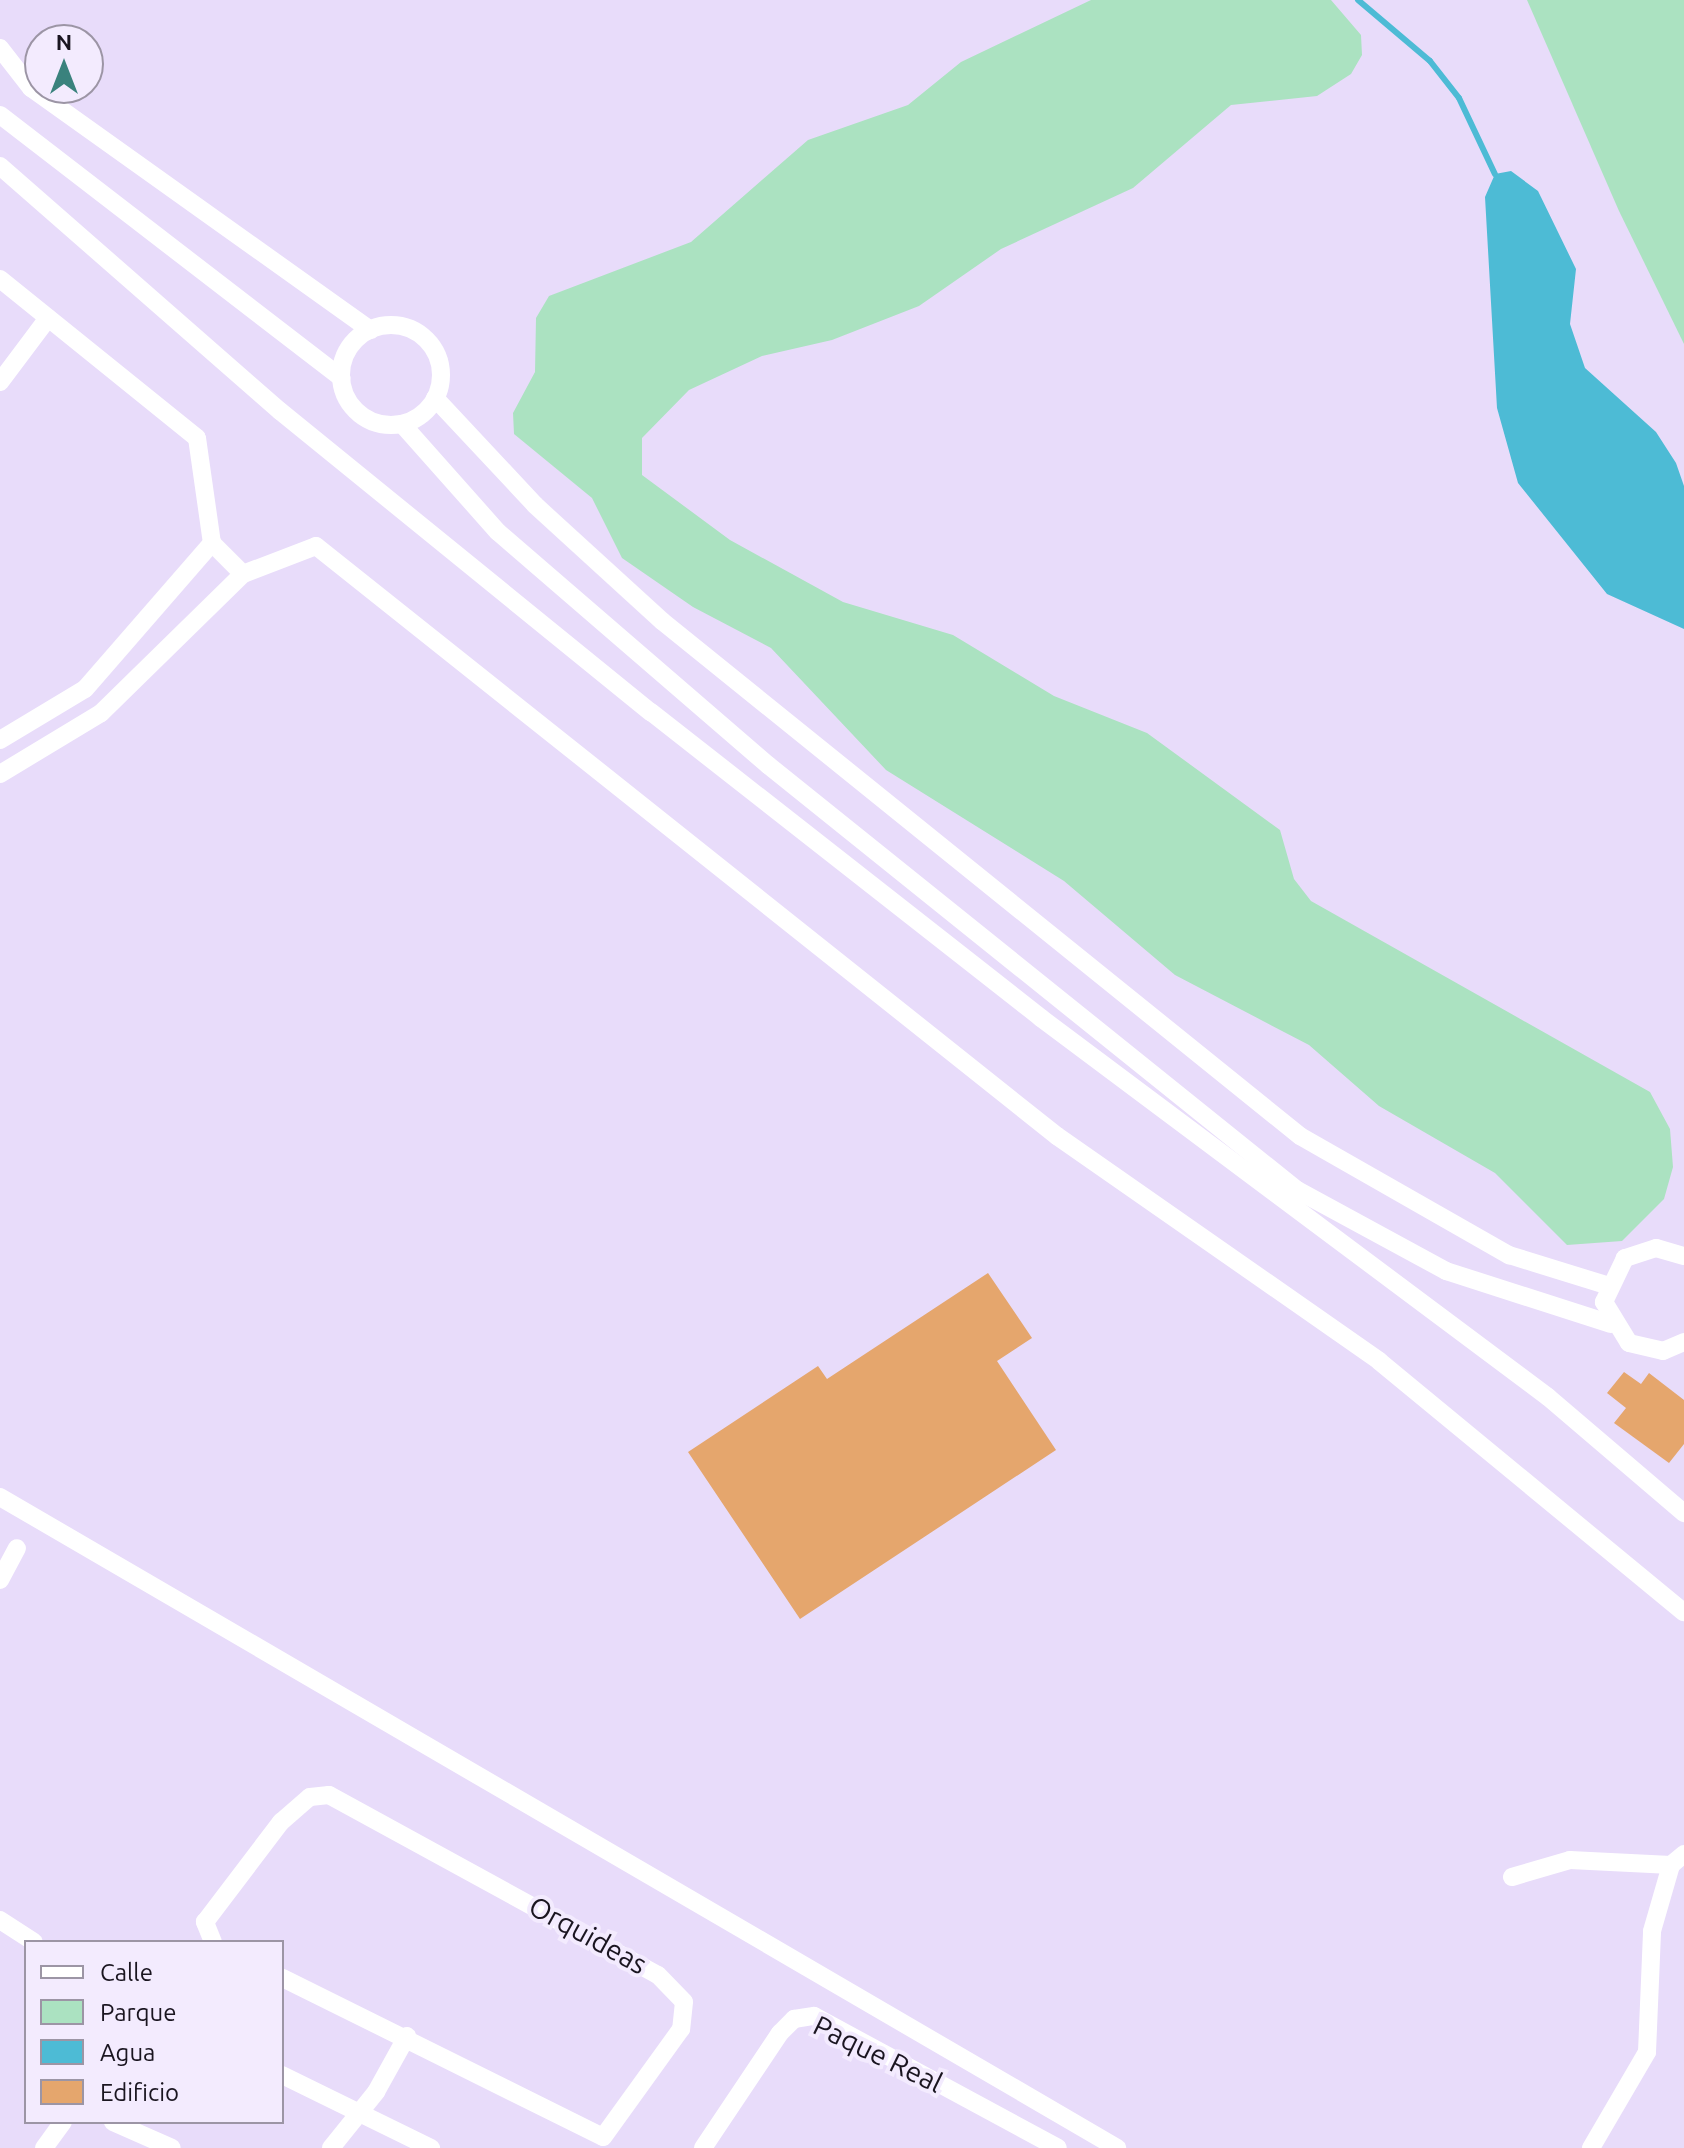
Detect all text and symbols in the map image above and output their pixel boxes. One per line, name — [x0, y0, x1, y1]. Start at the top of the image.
north arrow — [24, 24, 104, 104]
text: N — [56, 29, 72, 54]
street label: Orquideas — [523, 1889, 653, 1981]
legend — [24, 1940, 284, 2124]
text: Calle — [100, 1959, 153, 1986]
text: Parque — [100, 1999, 177, 2026]
street label: Paque Real — [808, 2008, 948, 2100]
text: Agua — [100, 2039, 155, 2066]
text: Edificio — [100, 2079, 179, 2106]

